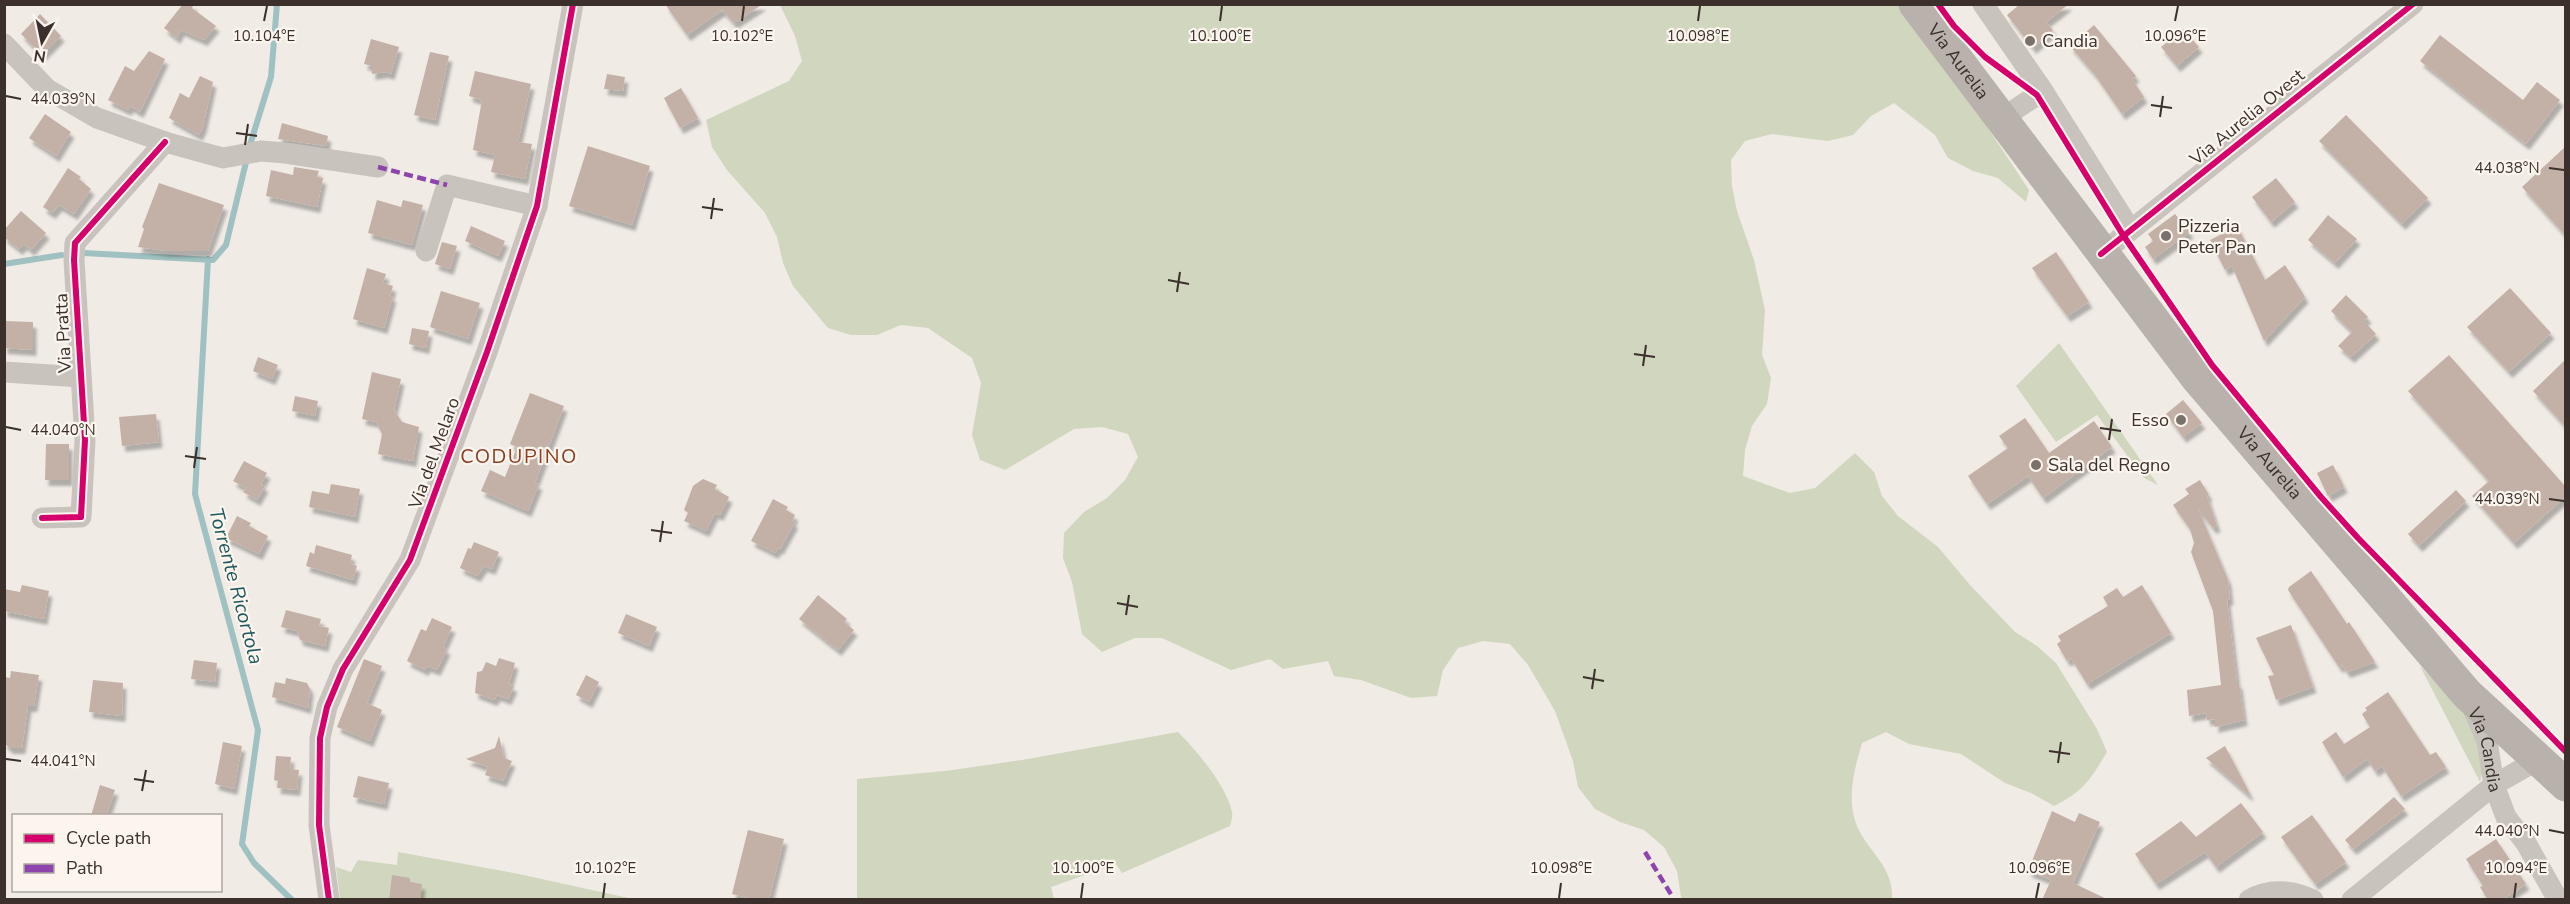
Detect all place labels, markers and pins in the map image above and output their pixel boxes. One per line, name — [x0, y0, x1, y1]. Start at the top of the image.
place label: Candia — [2042, 29, 2098, 53]
marker: Candia — [2023, 34, 2037, 48]
place label: Pizzeria Peter Pan — [2178, 214, 2256, 259]
marker: Pizzeria Peter Pan — [2159, 229, 2173, 243]
place label: Esso — [2131, 408, 2169, 432]
marker: Esso — [2174, 413, 2188, 427]
place label: Sala del Regno — [2048, 453, 2170, 477]
marker: Sala del Regno — [2029, 458, 2043, 472]

